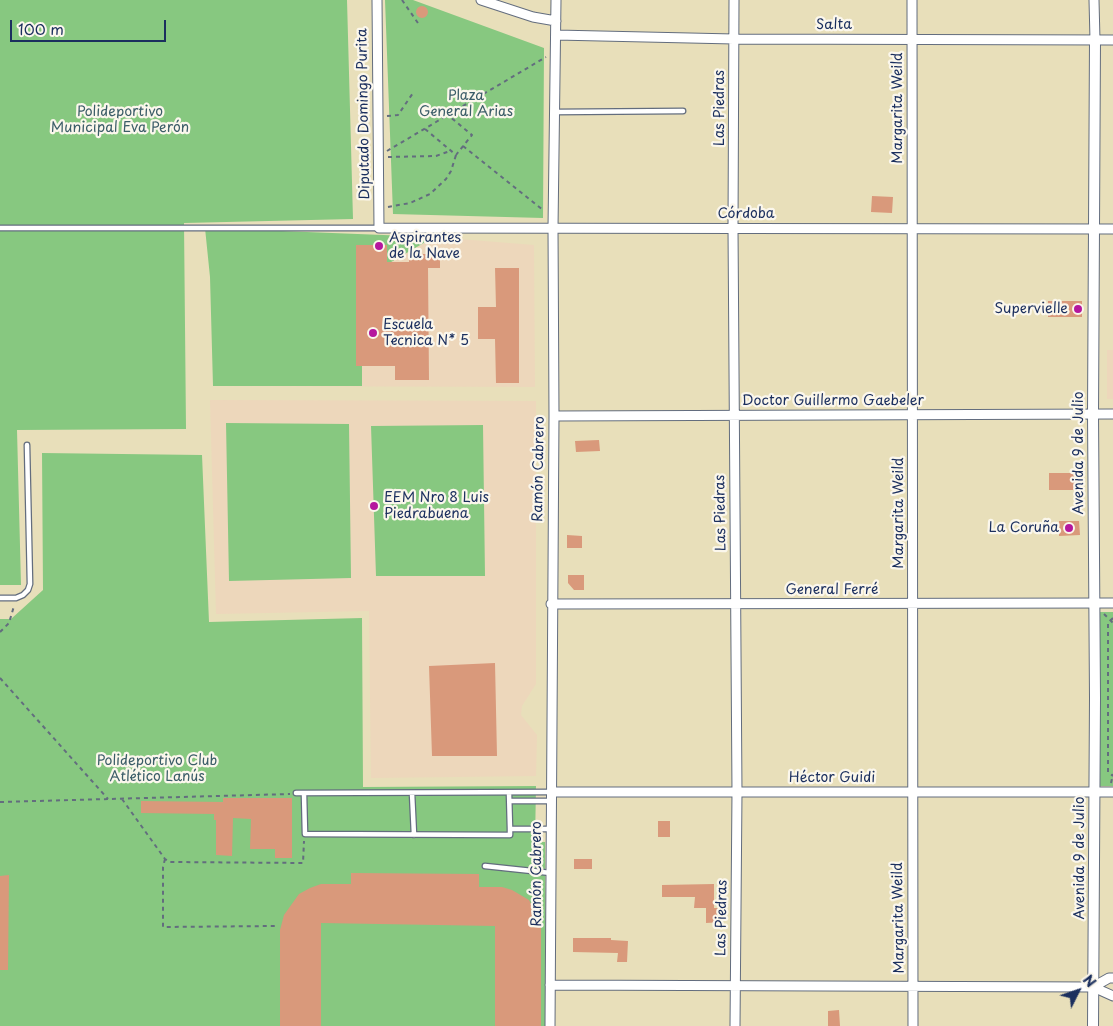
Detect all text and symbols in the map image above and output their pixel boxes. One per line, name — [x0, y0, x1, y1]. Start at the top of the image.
scale bar — [12, 10, 169, 42]
text: 100 m — [18, 17, 64, 40]
street label: Salta — [816, 17, 852, 33]
street label: Diputado Domingo Purita — [354, 28, 374, 200]
street label: Margarita Weild — [890, 52, 906, 164]
street label: Las Piedras — [712, 70, 728, 146]
park label: Plaza General Arias — [419, 88, 513, 120]
park label: Polideportivo Municipal Eva Perón — [51, 104, 189, 136]
street label: Córdoba — [717, 206, 775, 222]
place label: Aspirantes de la Nave — [389, 230, 461, 262]
marker: Aspirantes de la Nave — [373, 240, 385, 252]
place label: Supervielle — [994, 301, 1068, 317]
marker: Supervielle — [1072, 303, 1084, 315]
place label: Escuela Tecnica N* 5 — [383, 317, 469, 350]
marker: Escuela Tecnica N* 5 — [367, 327, 379, 339]
street label: Avenida 9 de Julio — [1071, 392, 1087, 514]
street label: Doctor Guillermo Gaebeler — [742, 393, 924, 409]
street label: Ramón Cabrero — [530, 416, 548, 522]
street label: Margarita Weild — [891, 457, 907, 569]
street label: Las Piedras — [712, 475, 730, 551]
place label: EEM Nro 8 Luis Piedrabuena — [384, 490, 489, 522]
marker: EEM Nro 8 Luis Piedrabuena — [368, 500, 380, 512]
place label: La Coruña — [989, 520, 1059, 536]
marker: La Coruña — [1063, 522, 1075, 534]
street label: General Ferré — [786, 582, 878, 598]
park label: Polideportivo Club Atlético Lanús — [97, 753, 217, 786]
street label: Héctor Guidi — [789, 770, 875, 786]
street label: Avenida 9 de Julio — [1072, 797, 1088, 919]
street label: Ramón Cabrero — [529, 821, 545, 927]
street label: Margarita Weild — [890, 862, 908, 974]
street label: Las Piedras — [713, 880, 731, 956]
north arrow — [1053, 966, 1103, 1016]
text: N — [1078, 970, 1101, 992]

